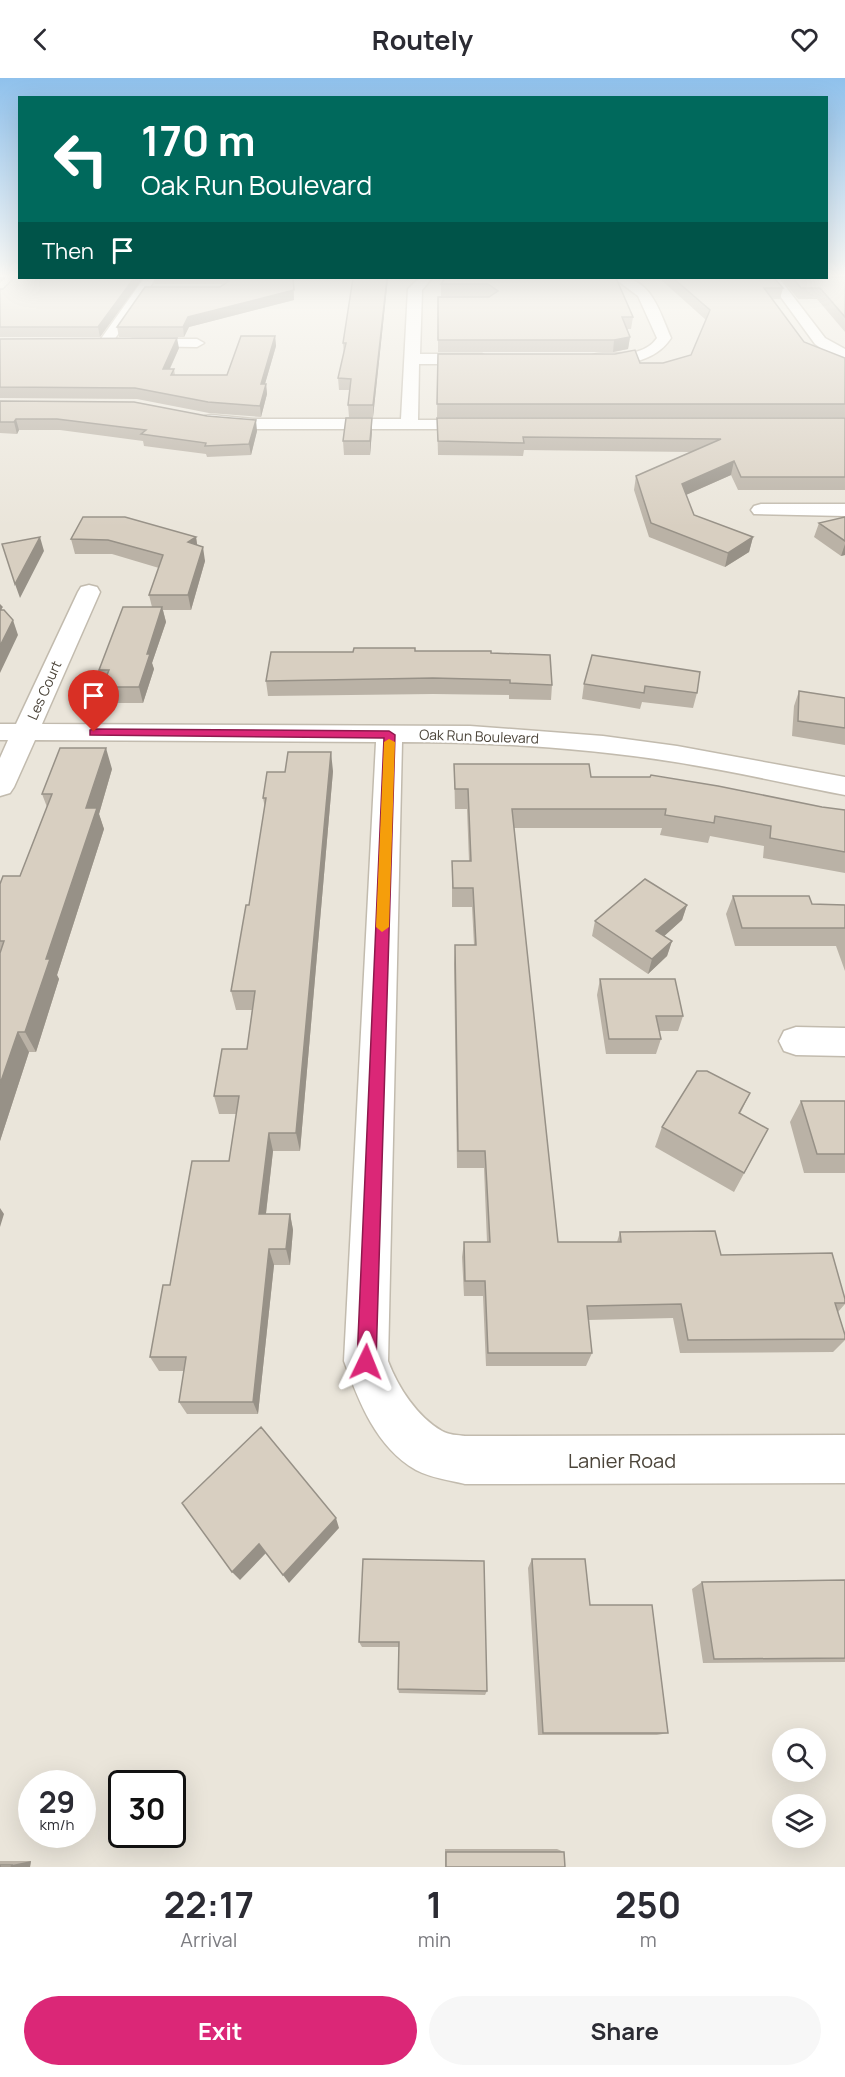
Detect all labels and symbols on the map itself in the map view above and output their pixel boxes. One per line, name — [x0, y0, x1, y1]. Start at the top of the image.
street label: Les Court — [23, 657, 66, 723]
pin — [68, 670, 119, 732]
street label: Oak Run Boulevard — [419, 724, 539, 748]
position arrow — [334, 1330, 398, 1394]
street label: Lanier Road — [568, 1447, 676, 1474]
speed limit sign: 30 — [108, 1770, 186, 1848]

